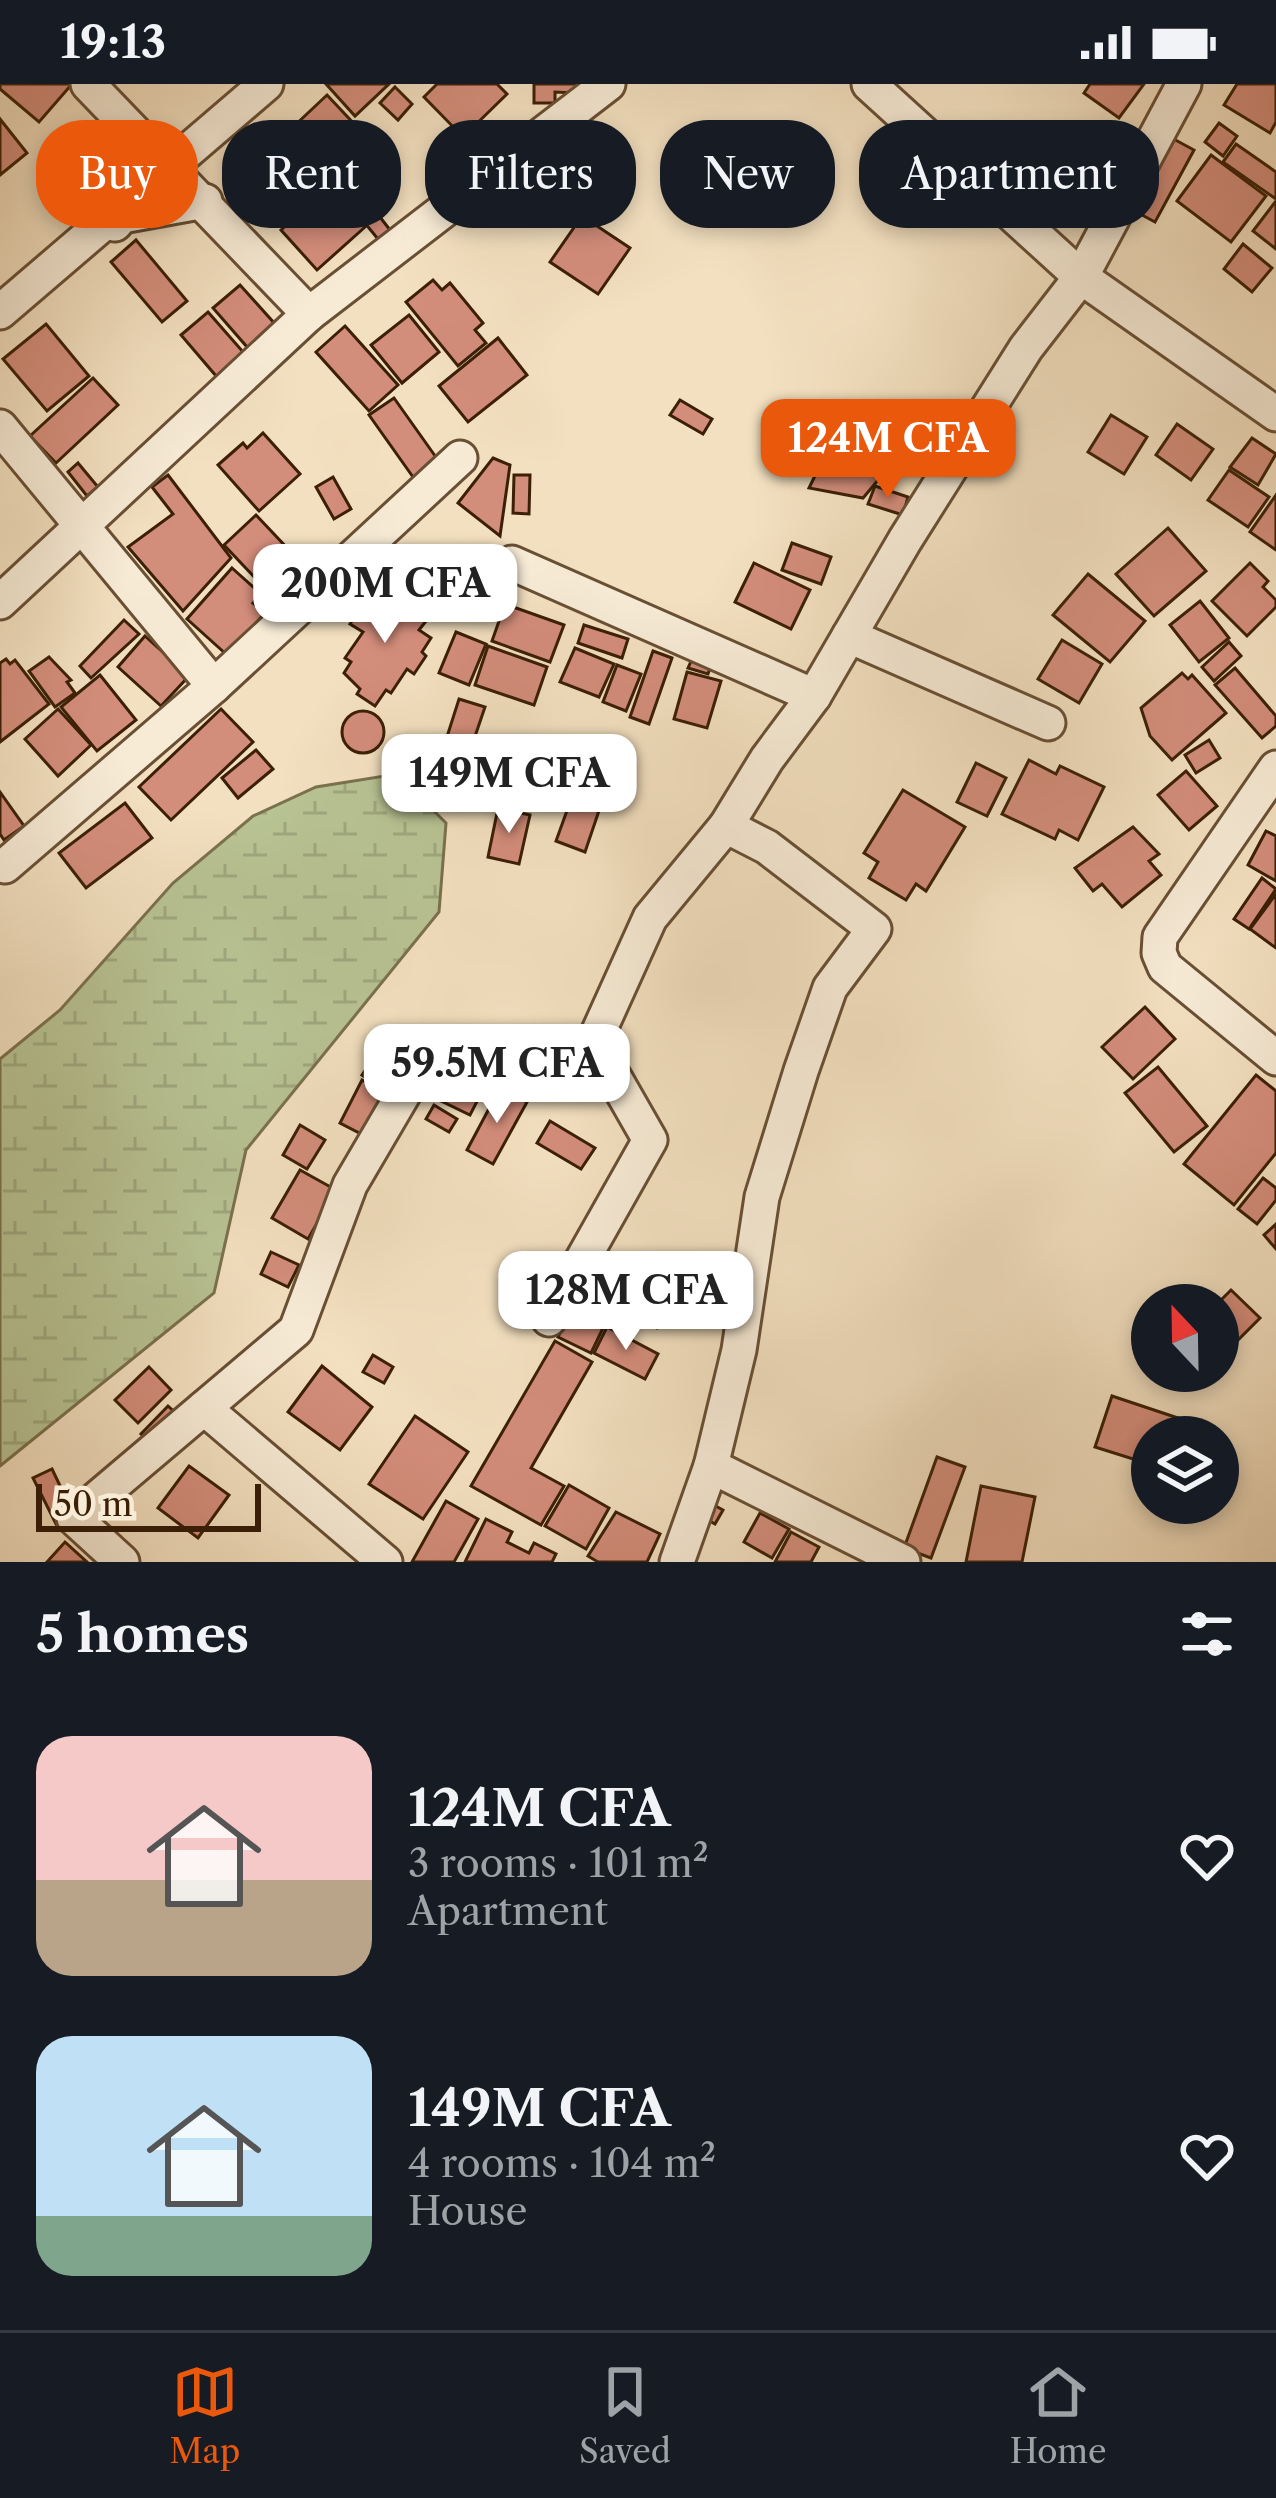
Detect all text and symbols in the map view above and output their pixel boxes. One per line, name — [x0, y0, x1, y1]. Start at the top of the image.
text: 19:13 — [60, 14, 166, 70]
chip: Buy — [36, 120, 198, 228]
chip: Rent — [222, 120, 401, 228]
chip: Filters — [425, 120, 636, 228]
chip: New — [660, 120, 835, 228]
chip: Apartment — [859, 120, 1159, 228]
pin: 124M CFA — [764, 399, 1012, 501]
text: 124M CFA — [788, 414, 988, 462]
pin: 200M CFA — [261, 544, 509, 646]
text: 200M CFA — [280, 559, 490, 607]
pin: 149M CFA — [385, 734, 633, 836]
text: 149M CFA — [409, 749, 609, 797]
pin: 59.5M CFA — [360, 1024, 634, 1126]
text: 59.5M CFA — [391, 1039, 603, 1087]
pin: 128M CFA — [502, 1251, 750, 1353]
text: 128M CFA — [525, 1266, 727, 1314]
north arrow — [1131, 1284, 1239, 1392]
map controls — [1131, 1284, 1239, 1524]
button: layers — [1131, 1416, 1239, 1524]
scale bar — [36, 1478, 261, 1531]
text: 50 m — [54, 1484, 132, 1525]
icon: filters — [1174, 1601, 1240, 1667]
text: 5 homes — [36, 1603, 249, 1665]
text: 124M CFA — [408, 1777, 670, 1839]
icon: home — [132, 1784, 276, 1928]
icon: heart — [1174, 1823, 1240, 1889]
text: 3 rooms · 101 m² — [408, 1839, 709, 1887]
text: Apartment — [408, 1887, 608, 1935]
text: 149M CFA — [408, 2077, 671, 2139]
icon: home — [132, 2084, 276, 2228]
icon: heart — [1174, 2123, 1240, 2189]
text: 4 rooms · 104 m² — [408, 2139, 716, 2187]
text: House — [408, 2187, 527, 2235]
tab: Map — [169, 2359, 240, 2472]
tab: Saved — [579, 2359, 671, 2472]
tab: Home — [1010, 2359, 1107, 2472]

